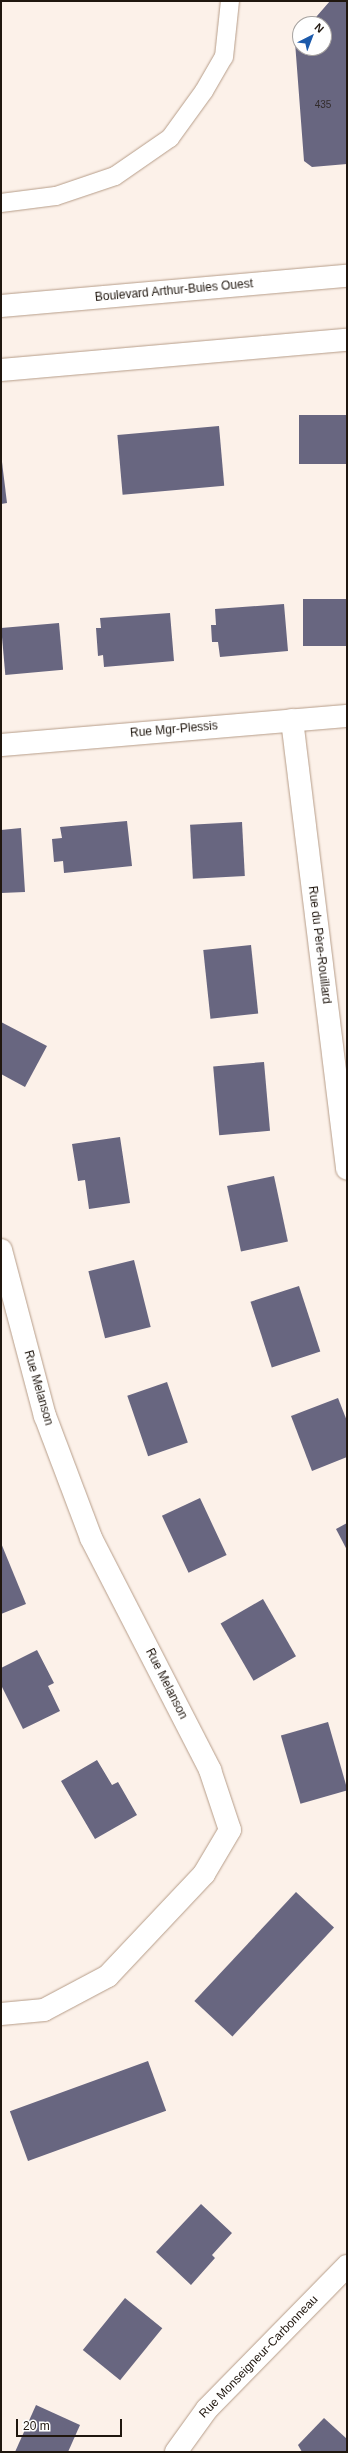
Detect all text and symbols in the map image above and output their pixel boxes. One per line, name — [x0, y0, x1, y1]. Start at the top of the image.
north arrow — [292, 16, 332, 56]
text: N — [312, 21, 326, 35]
house number: 435 — [315, 99, 331, 111]
street label: Boulevard Arthur-Buies Ouest — [94, 277, 254, 305]
street label: Rue Mgr-Plessis — [130, 719, 218, 741]
street label: Rue du Père-Rouillard — [305, 885, 333, 1005]
street label: Rue Melanson — [20, 1349, 56, 1427]
street label: Rue Melanson — [142, 1646, 190, 1722]
street label: Rue Monseigneur-Carbonneau — [197, 2293, 321, 2421]
scale bar — [18, 2411, 124, 2437]
text: 20 m — [23, 2419, 50, 2433]

